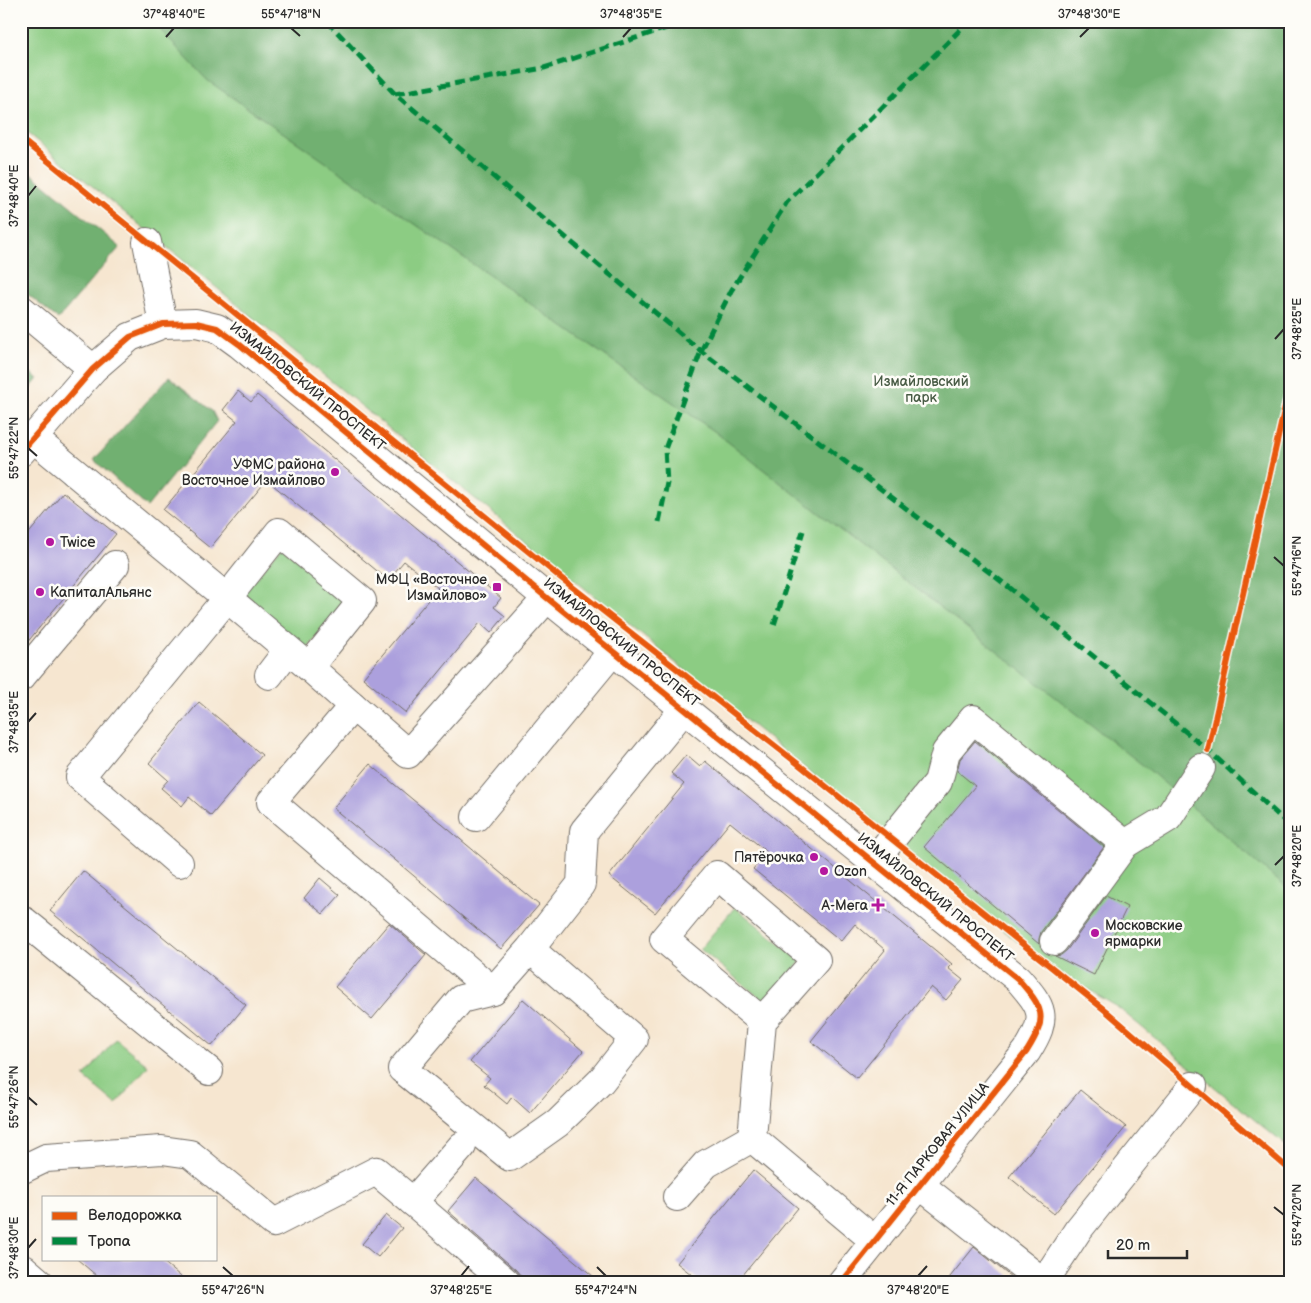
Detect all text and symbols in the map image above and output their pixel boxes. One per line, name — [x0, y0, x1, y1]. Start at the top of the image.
text: 37°48'40"E — [143, 7, 205, 22]
text: 55°47'18"N — [261, 7, 321, 22]
text: 37°48'35"E — [600, 7, 662, 22]
text: 37°48'30"E — [1058, 7, 1120, 22]
text: 37°48'40"E — [7, 165, 22, 227]
text: 37°48'25"E — [1290, 298, 1305, 360]
street label: ИЗМАЙЛОВСКИЙ ПРОСПЕКТ — [226, 318, 390, 455]
park label: Измайловский парк — [873, 373, 969, 406]
text: 55°47'22"N — [7, 417, 22, 479]
place label: УФМС района Восточное Измайлово — [182, 456, 326, 489]
marker: УФМС района Восточное Измайлово — [329, 466, 341, 478]
place label: Twice — [60, 534, 96, 551]
marker: Twice — [44, 536, 56, 548]
text: 55°47'16"N — [1290, 536, 1305, 596]
place label: МФЦ «Восточное Измайлово» — [376, 571, 487, 604]
street label: ИЗМАЙЛОВСКИЙ ПРОСПЕКТ — [540, 574, 704, 711]
marker: МФЦ «Восточное Измайлово» — [491, 581, 503, 593]
place label: КапиталАльянс — [50, 584, 152, 601]
marker: КапиталАльянс — [34, 586, 46, 598]
text: 37°48'35"E — [7, 691, 22, 753]
text: 37°48'20"E — [1290, 825, 1305, 887]
street label: ИЗМАЙЛОВСКИЙ ПРОСПЕКТ — [854, 829, 1018, 966]
place label: Пятёрочка — [734, 849, 805, 866]
marker: Пятёрочка — [808, 851, 820, 863]
place label: Ozon — [834, 863, 867, 880]
marker: Ozon — [818, 865, 830, 877]
place label: А-Мега — [820, 897, 869, 914]
marker: А-Мега — [872, 899, 884, 911]
place label: Московские ярмарки — [1105, 917, 1183, 950]
marker: Московские ярмарки — [1089, 927, 1101, 939]
text: 55°47'26"N — [7, 1066, 22, 1128]
street label: 11-Я ПАРКОВАЯ УЛИЦА — [882, 1078, 993, 1210]
text: 55°47'20"N — [1290, 1184, 1305, 1246]
legend — [42, 1196, 218, 1260]
text: Велодорожка — [88, 1206, 182, 1225]
text: 37°48'30"E — [7, 1217, 22, 1279]
scale bar — [1108, 1228, 1187, 1260]
text: Тропа — [88, 1232, 131, 1251]
text: 20 m — [1116, 1236, 1150, 1255]
text: 55°47'26"N — [202, 1283, 264, 1298]
text: 37°48'25"E — [430, 1283, 492, 1298]
text: 55°47'24"N — [575, 1283, 637, 1298]
text: 37°48'20"E — [887, 1283, 949, 1298]

